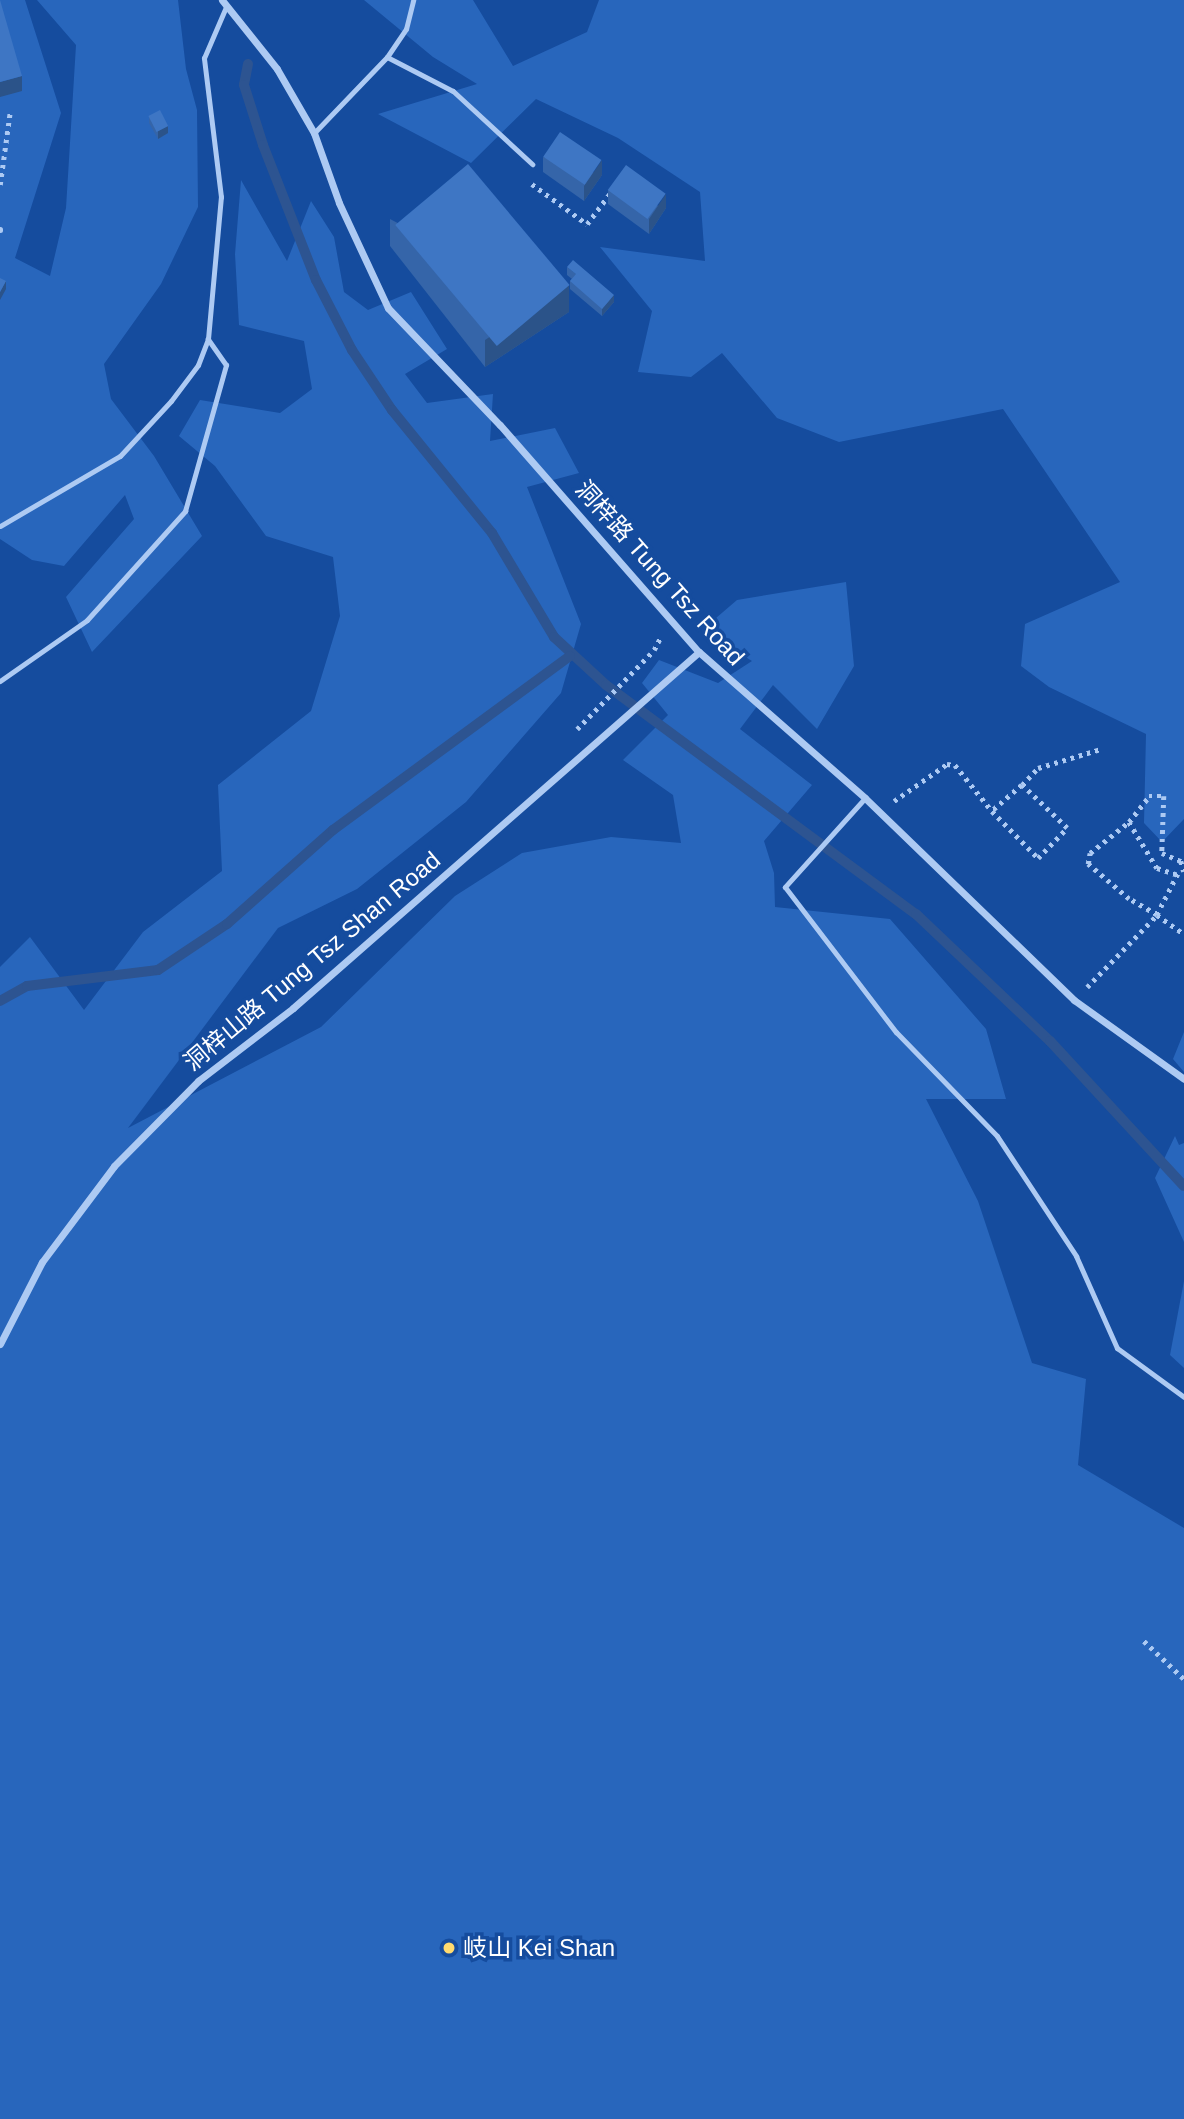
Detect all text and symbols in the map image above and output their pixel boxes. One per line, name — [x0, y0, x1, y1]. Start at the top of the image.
street label: 洞梓路 Tung Tsz Road — [569, 474, 751, 672]
street label: 洞梓山路 Tung Tsz Shan Road — [178, 845, 446, 1077]
place label: 岐山 Kei Shan — [463, 1934, 615, 1962]
marker: 岐山 Kei Shan — [441, 1940, 457, 1956]

